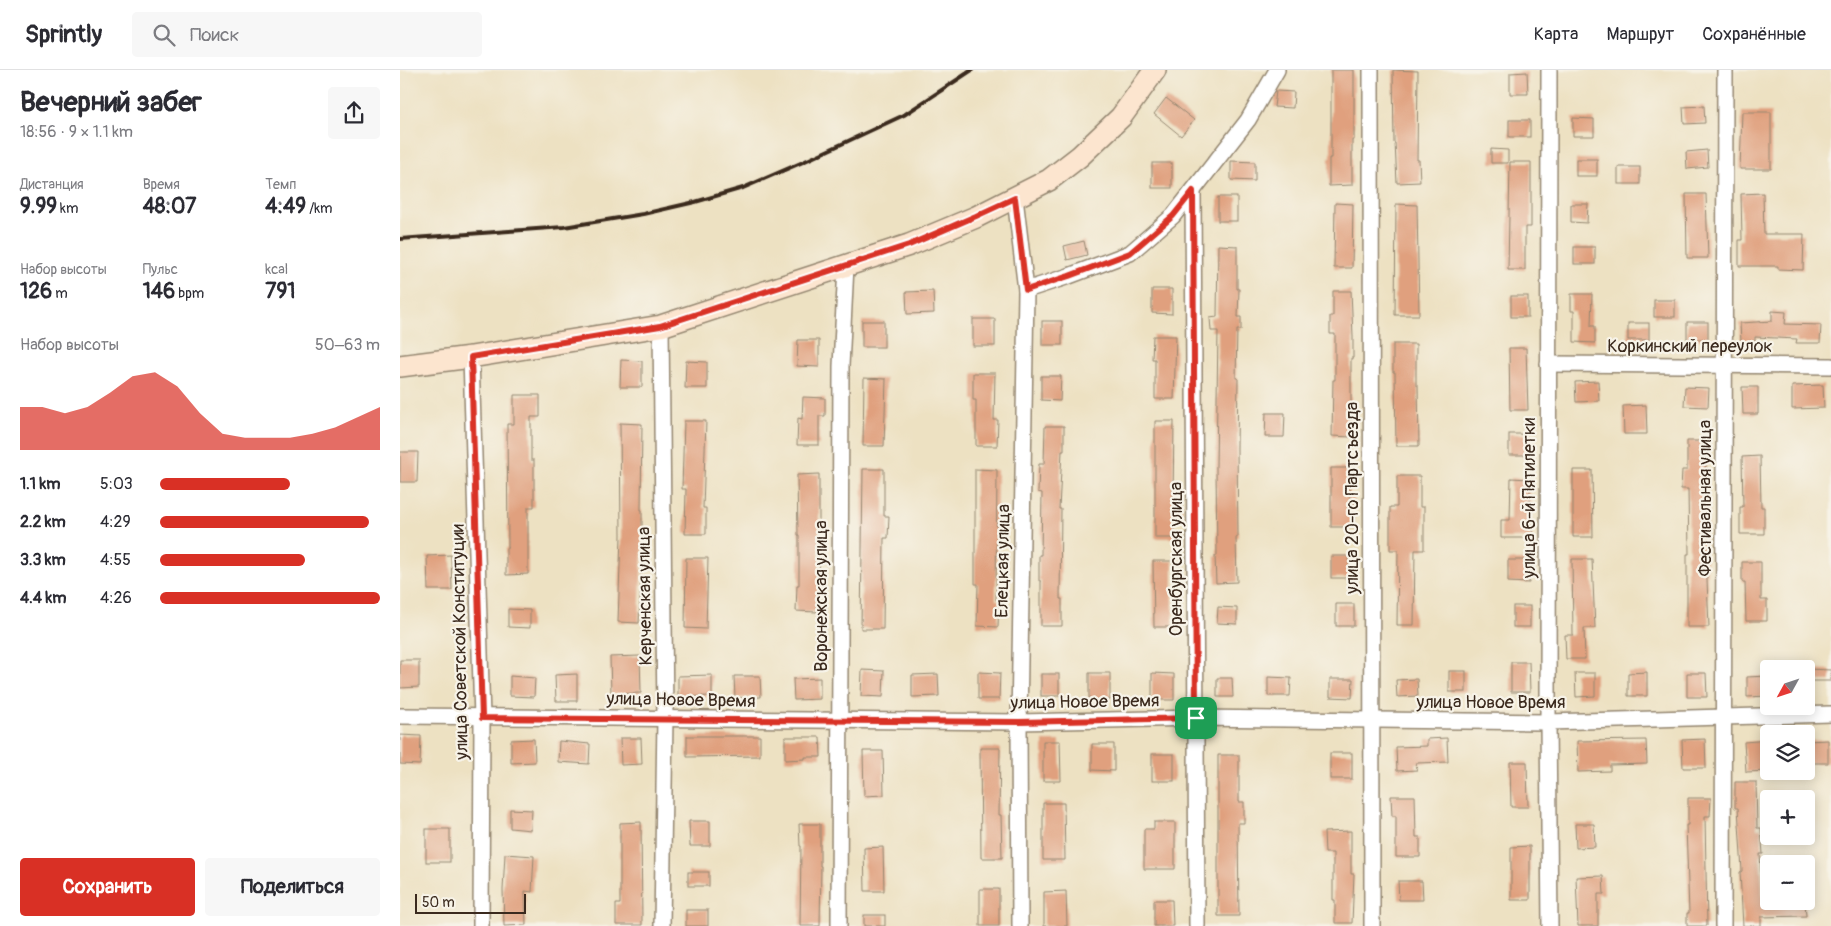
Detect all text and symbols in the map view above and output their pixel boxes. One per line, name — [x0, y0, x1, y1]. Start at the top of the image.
search box — [132, 12, 482, 57]
text: Sprintly — [25, 20, 102, 49]
icon: search — [150, 21, 178, 49]
text: Поиск — [190, 23, 239, 47]
text: Карта — [1534, 23, 1578, 46]
text: Маршрут — [1606, 23, 1674, 46]
text: Сохранённые — [1702, 23, 1806, 46]
text: Вечерний забег — [20, 85, 202, 120]
button: share — [328, 87, 380, 139]
text: 18:56 · 9 × 1.1 km — [20, 122, 133, 142]
text: Дистанция — [20, 176, 84, 193]
text: Время — [143, 176, 180, 193]
text: Темп — [265, 176, 296, 193]
text: 9.99 — [20, 193, 57, 220]
text: 48:07 — [143, 193, 196, 220]
text: 4:49 — [265, 193, 306, 220]
text: km — [57, 200, 78, 217]
text: /km — [306, 200, 332, 217]
text: Набор высоты — [20, 261, 107, 278]
text: Пульс — [143, 261, 178, 278]
text: kcal — [265, 261, 288, 278]
text: 126 — [20, 278, 52, 305]
text: 146 — [143, 278, 175, 305]
text: 791 — [265, 278, 295, 305]
text: m — [52, 285, 68, 302]
text: bpm — [175, 285, 204, 302]
text: Набор высоты — [20, 335, 119, 355]
text: 50–63 m — [315, 335, 380, 355]
street label: Коркинский переулок — [1607, 335, 1773, 358]
street label: улица 20-го Партсъезда — [1341, 402, 1364, 595]
street label: улица 6-й Пятилетки — [1518, 418, 1541, 579]
street label: Фестивальная улица — [1694, 420, 1717, 576]
text: 1.1 km — [20, 474, 60, 494]
text: 5:03 — [100, 474, 133, 494]
street label: Оренбургская улица — [1165, 482, 1188, 636]
street label: Елецкая улица — [991, 504, 1015, 618]
text: 2.2 km — [20, 512, 66, 532]
text: 4:29 — [100, 512, 131, 532]
street label: Воронежская улица — [810, 520, 833, 672]
street label: улица Советской Конституции — [446, 524, 474, 761]
street label: Керченская улица — [632, 526, 658, 666]
text: 3.3 km — [20, 550, 66, 570]
text: 4:55 — [100, 550, 131, 570]
text: 4.4 km — [20, 588, 66, 608]
text: 4:26 — [100, 588, 132, 608]
north arrow — [1760, 660, 1815, 715]
map controls — [1760, 660, 1815, 910]
street label: улица Новое Время — [605, 687, 756, 713]
street label: улица Новое Время — [1009, 689, 1160, 715]
street label: улица Новое Время — [1416, 691, 1565, 714]
pin — [1175, 697, 1217, 739]
icon: arrive — [1182, 704, 1210, 732]
button: layers — [1760, 725, 1815, 780]
button: + — [1760, 790, 1815, 845]
button: − — [1760, 855, 1815, 910]
button: Сохранить — [20, 858, 195, 916]
button: Поделиться — [205, 858, 380, 916]
scale bar — [415, 891, 526, 914]
text: 50 m — [422, 894, 455, 911]

